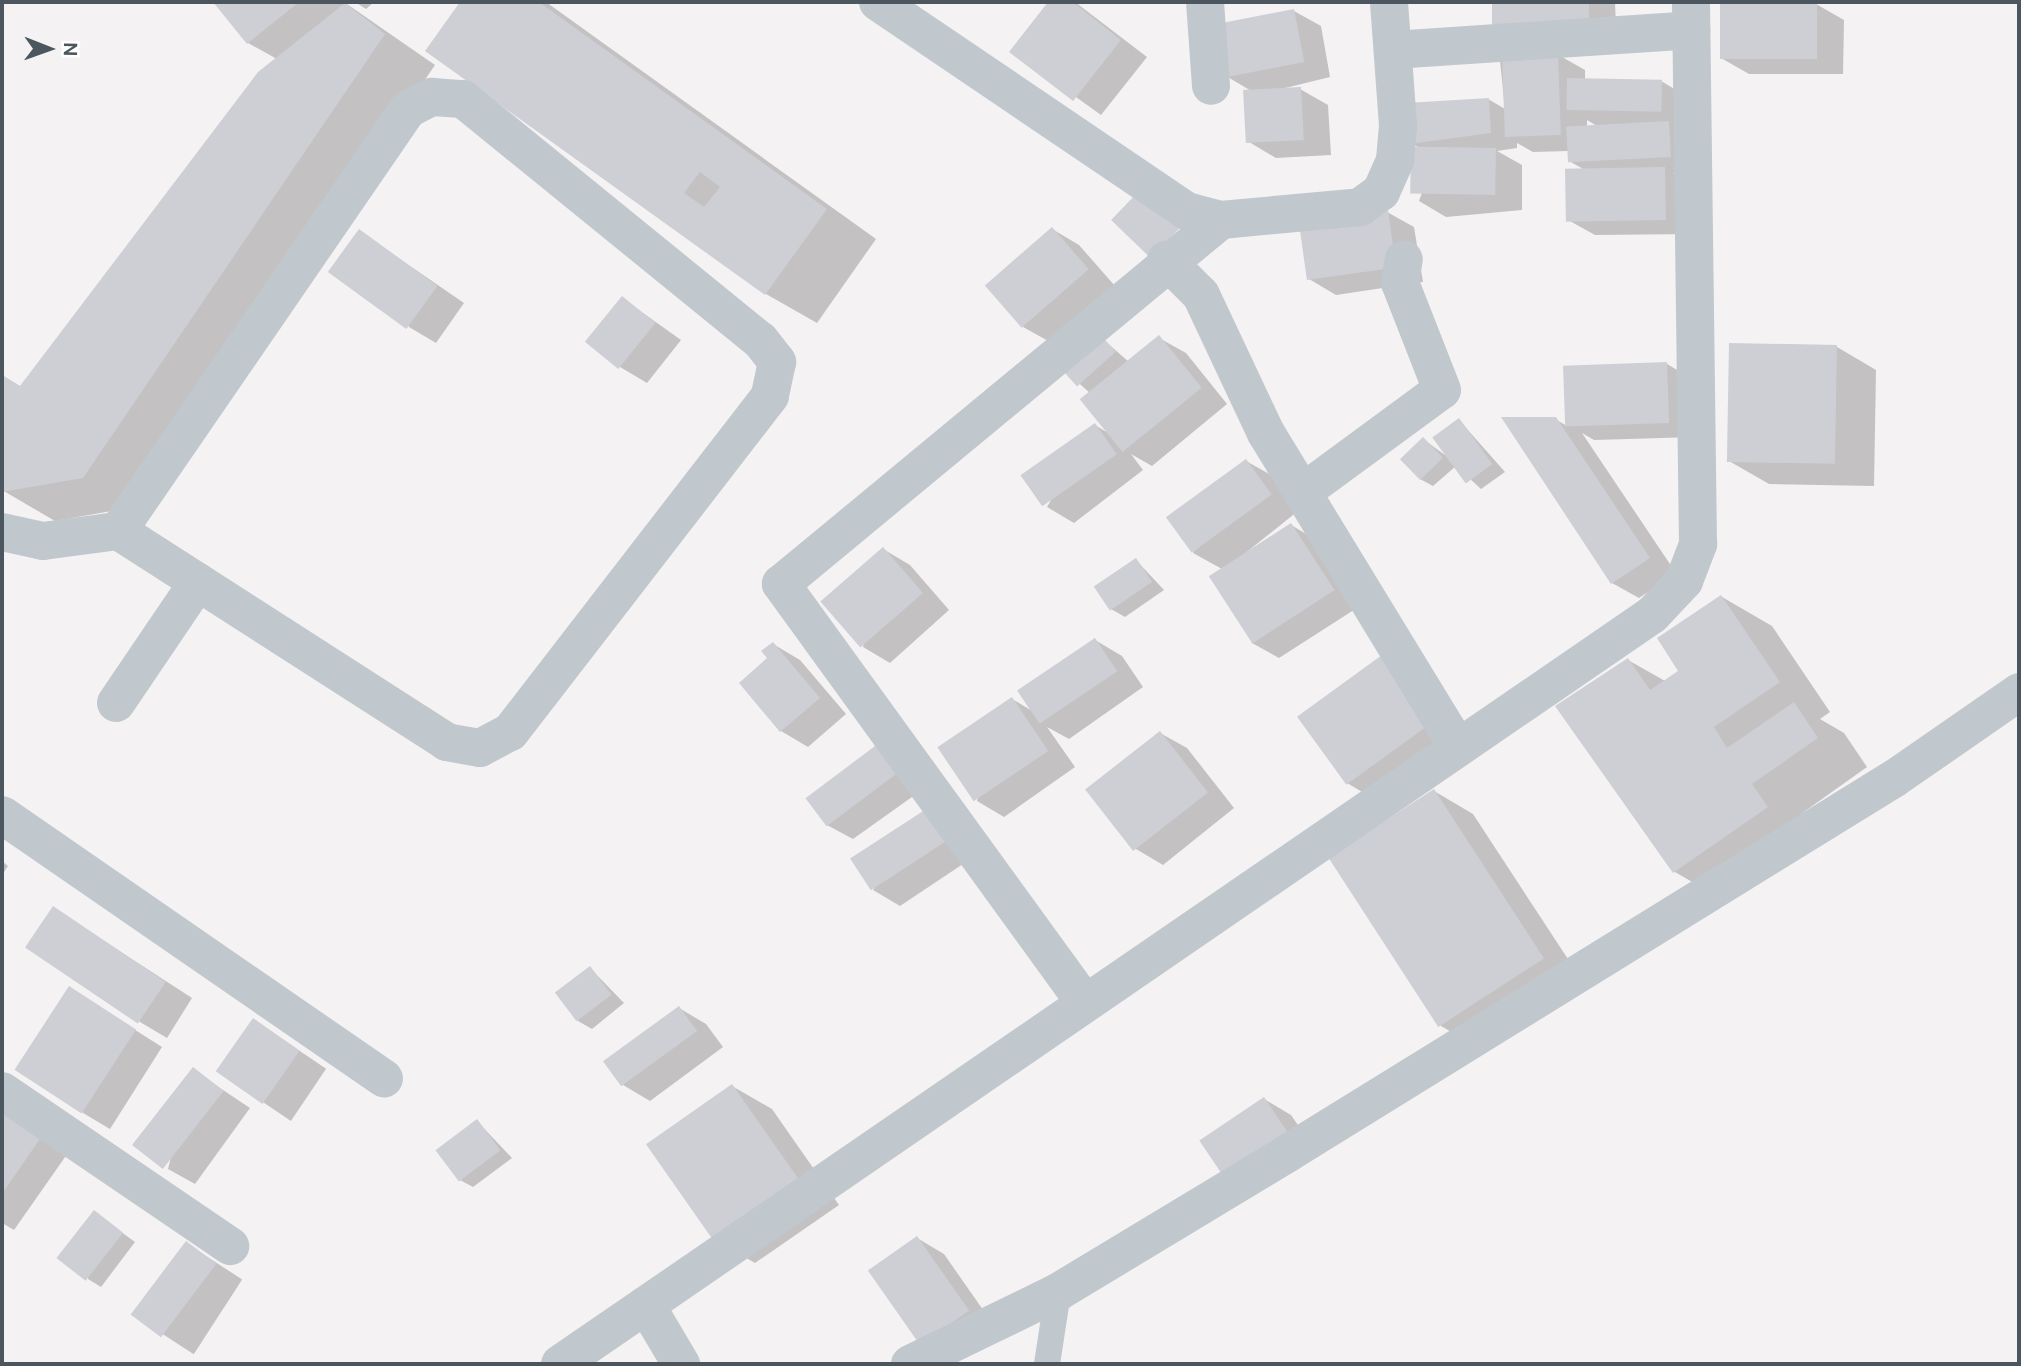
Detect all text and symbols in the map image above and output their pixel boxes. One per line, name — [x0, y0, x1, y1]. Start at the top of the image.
north arrow — [14, 14, 84, 84]
text: N — [58, 42, 83, 57]

